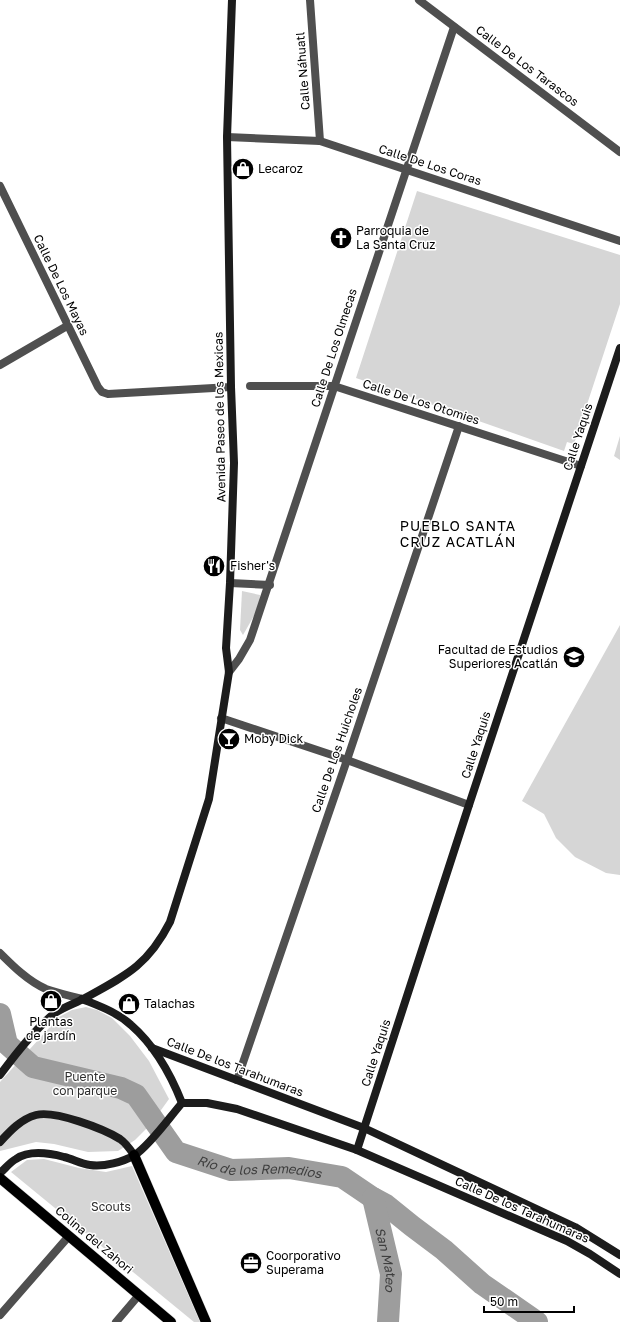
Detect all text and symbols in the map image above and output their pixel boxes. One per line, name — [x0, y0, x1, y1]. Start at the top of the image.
street label: Calle De Los Tarascos — [473, 22, 582, 109]
street label: Calle Náhuatl — [292, 31, 313, 111]
street label: Calle De Los Coras — [377, 141, 483, 188]
shop icon: Lecaroz — [230, 156, 256, 182]
place label: Lecaroz — [258, 161, 303, 176]
place label: Parroquia de La Santa Cruz — [356, 223, 435, 252]
church icon: Parroquia de La Santa Cruz — [328, 225, 354, 251]
street label: Calle De Los Mayas — [30, 232, 92, 338]
street label: Calle De Los Olmecas — [307, 287, 360, 409]
street label: Avenida Paseo de los Mexicas — [211, 332, 228, 502]
street label: Calle De Los Otomies — [361, 376, 482, 428]
street label: Calle Yaquis — [560, 401, 596, 473]
district label: PUEBLO SANTA CRUZ ACATLÁN — [400, 517, 516, 550]
restaurant icon: Fisher's — [201, 553, 227, 579]
place label: Fisher's — [230, 558, 275, 573]
place label: Facultad de Estudios Superiores Acatlán — [438, 642, 558, 671]
school or university icon: Facultad de Estudios Superiores Acatlán — [561, 644, 587, 670]
street label: Calle De Los Huicholes — [308, 685, 365, 815]
street label: Calle Yaquis — [458, 709, 494, 781]
bar icon: Moby Dick — [216, 726, 242, 752]
place label: Moby Dick — [244, 731, 304, 746]
shop icon: Plantas de jardín — [38, 988, 64, 1014]
shop icon: Talachas — [116, 991, 142, 1017]
place label: Talachas — [144, 996, 195, 1011]
place label: Plantas de jardín — [26, 1014, 76, 1043]
street label: Calle Yaquis — [358, 1017, 394, 1089]
street label: Calle De los Tarahumaras — [165, 1033, 306, 1100]
park label: Puente con parque — [53, 1069, 117, 1098]
water label: Río de los Remedios — [195, 1152, 324, 1182]
street label: Calle De los Tarahumaras — [453, 1173, 592, 1246]
park label: Scouts — [91, 1199, 131, 1214]
street label: Colina del Zahori — [52, 1203, 136, 1277]
water label: San Mateo — [372, 1225, 400, 1294]
place label: Coorporativo Superama — [266, 1248, 341, 1277]
office icon: Coorporativo Superama — [238, 1250, 264, 1276]
scale bar — [484, 1288, 574, 1314]
text: 50 m — [490, 1294, 518, 1309]

